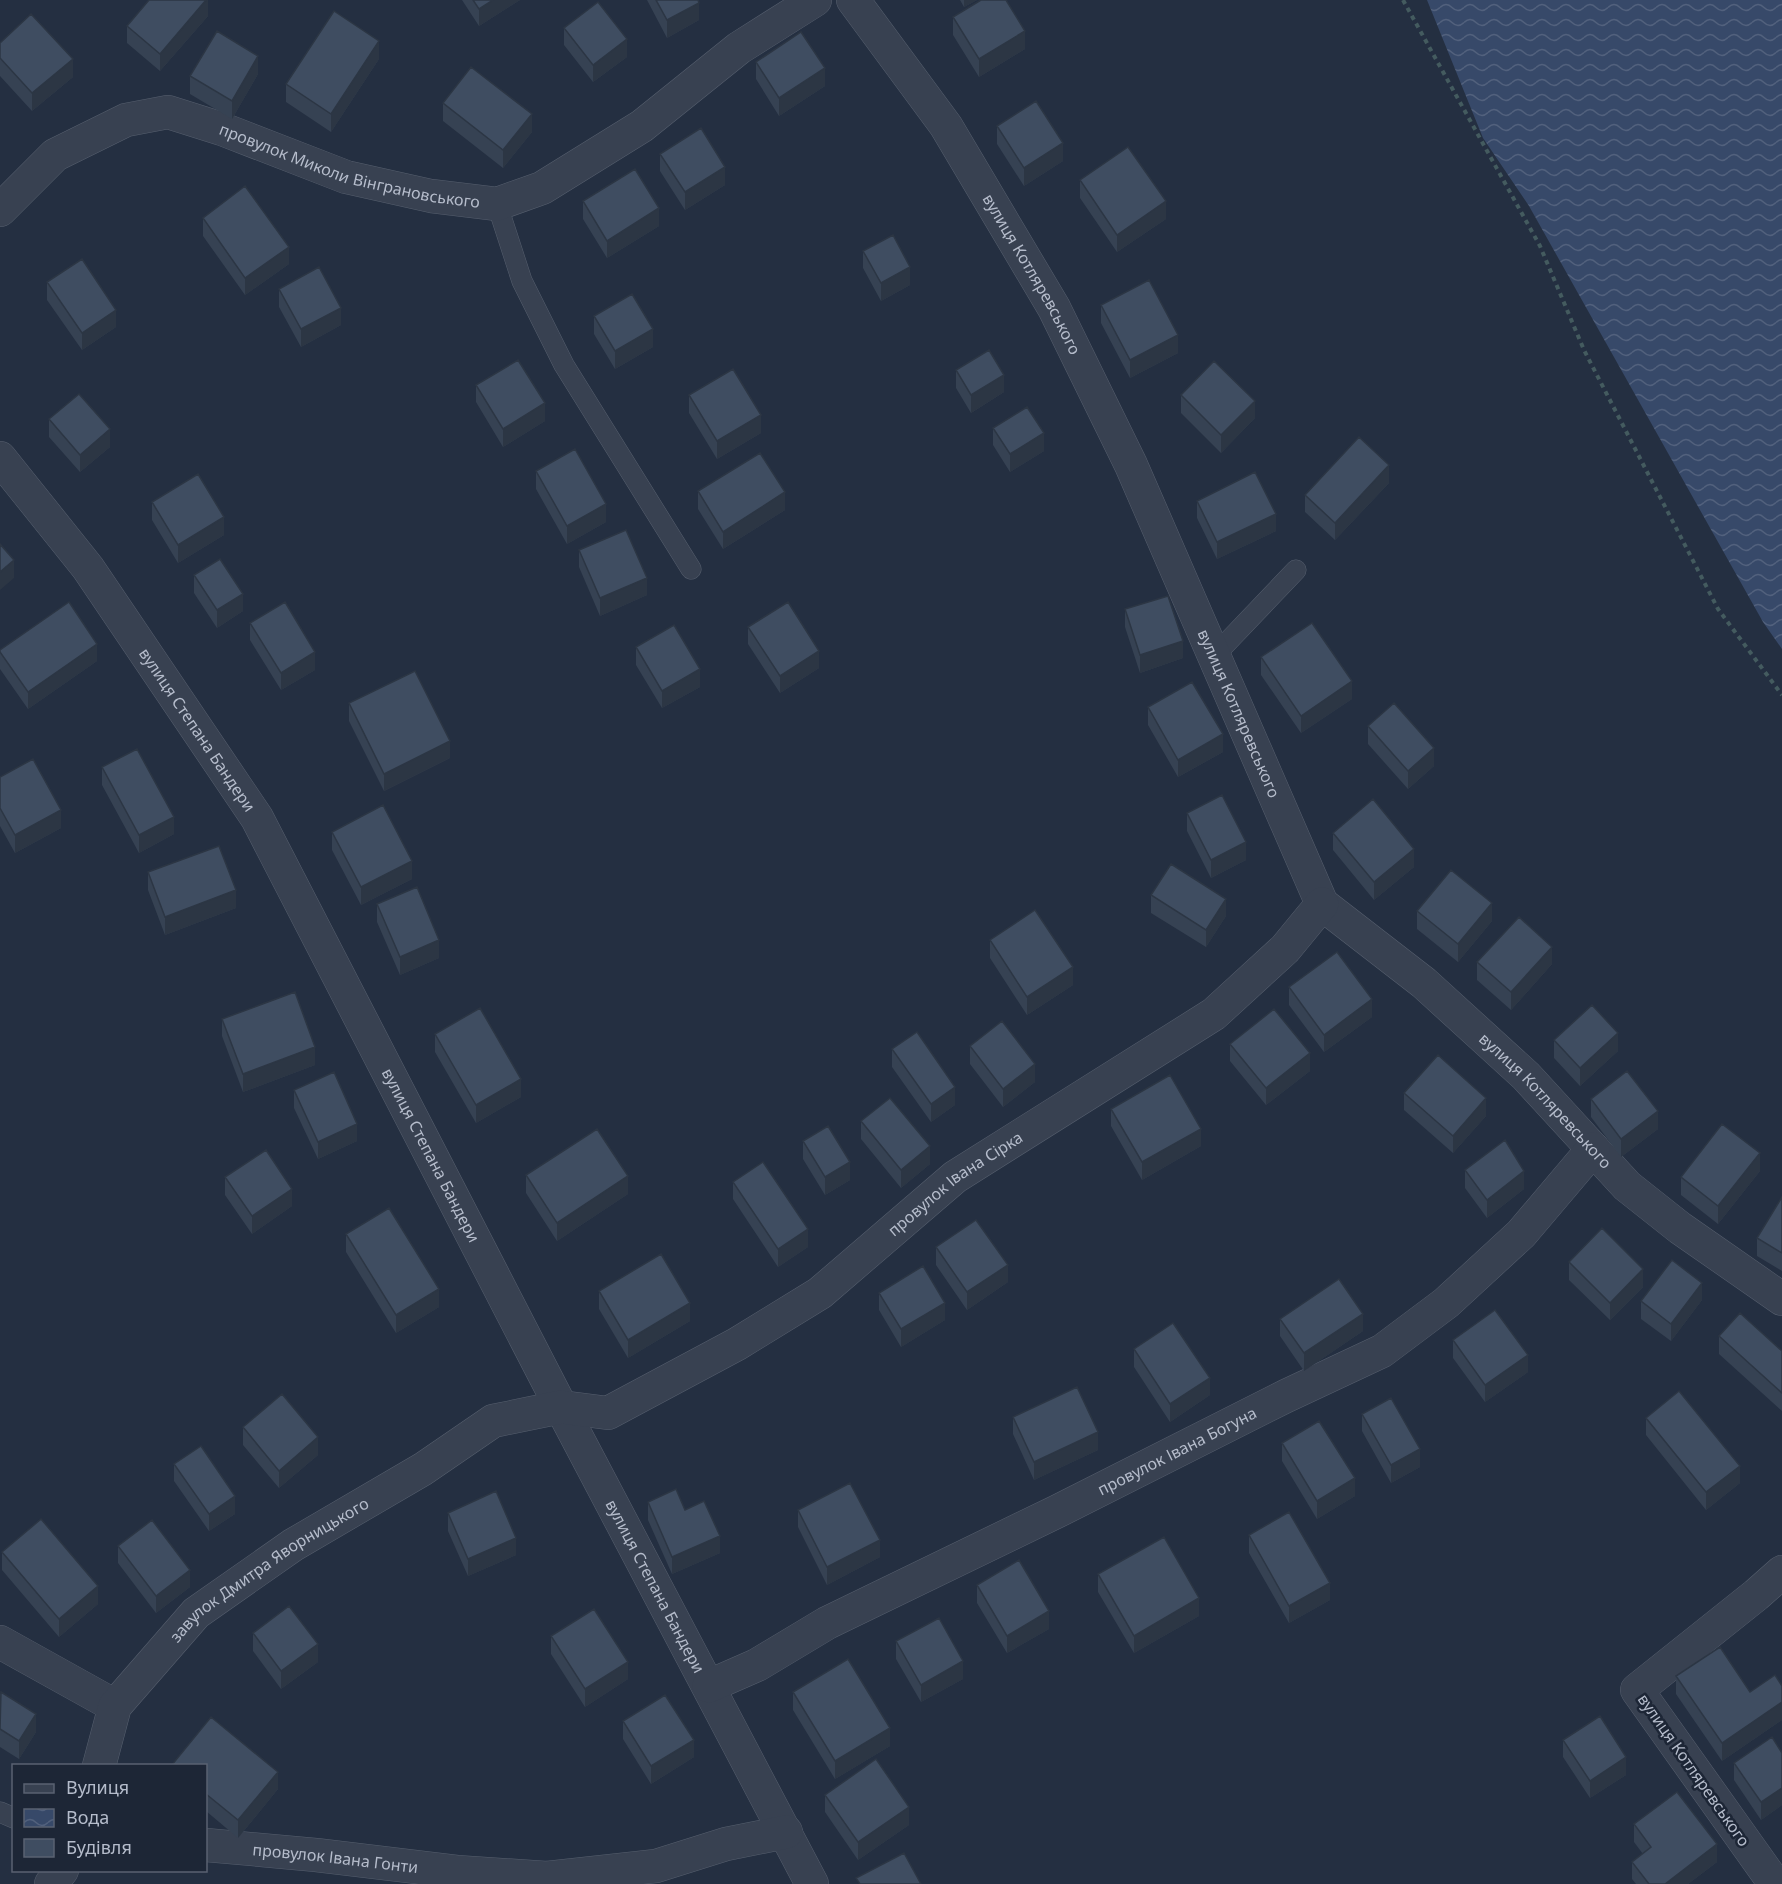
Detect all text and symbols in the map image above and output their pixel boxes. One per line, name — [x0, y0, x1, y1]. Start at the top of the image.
street label: провулок Миколи Вінграновського — [216, 118, 481, 213]
street label: вулиця Котляревського — [978, 190, 1086, 358]
street label: вулиця Котляревського — [1193, 626, 1285, 801]
street label: вулиця Степана Бандери — [134, 643, 261, 816]
street label: вулиця Котляревського — [1474, 1028, 1617, 1173]
street label: вулиця Степана Бандери — [377, 1064, 485, 1246]
street label: провулок Івана Сірка — [883, 1126, 1027, 1241]
street label: провулок Івана Богуна — [1094, 1402, 1260, 1500]
street label: завулок Дмитра Яворницького — [165, 1492, 373, 1647]
street label: вулиця Степана Бандери — [601, 1496, 710, 1677]
street label: вулиця Котляревського — [1633, 1689, 1755, 1851]
legend — [12, 1764, 207, 1872]
text: Вулиця — [66, 1775, 129, 1799]
text: Вода — [66, 1805, 109, 1829]
text: Будівля — [66, 1835, 132, 1859]
street label: провулок Івана Гонти — [252, 1838, 419, 1878]

